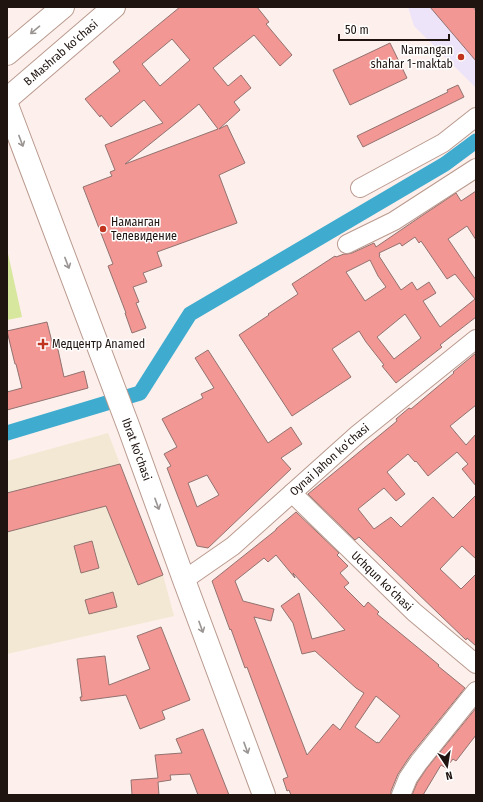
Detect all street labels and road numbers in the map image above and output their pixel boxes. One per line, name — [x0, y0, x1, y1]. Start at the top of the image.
street label: B.Mashrab ko'chasi — [21, 17, 101, 88]
street label: Ibrat ko'chasi — [119, 416, 154, 483]
street label: Oynai Jahon ko‘chasi — [287, 421, 372, 499]
street label: Uchqun koʻchasi — [348, 548, 416, 614]

